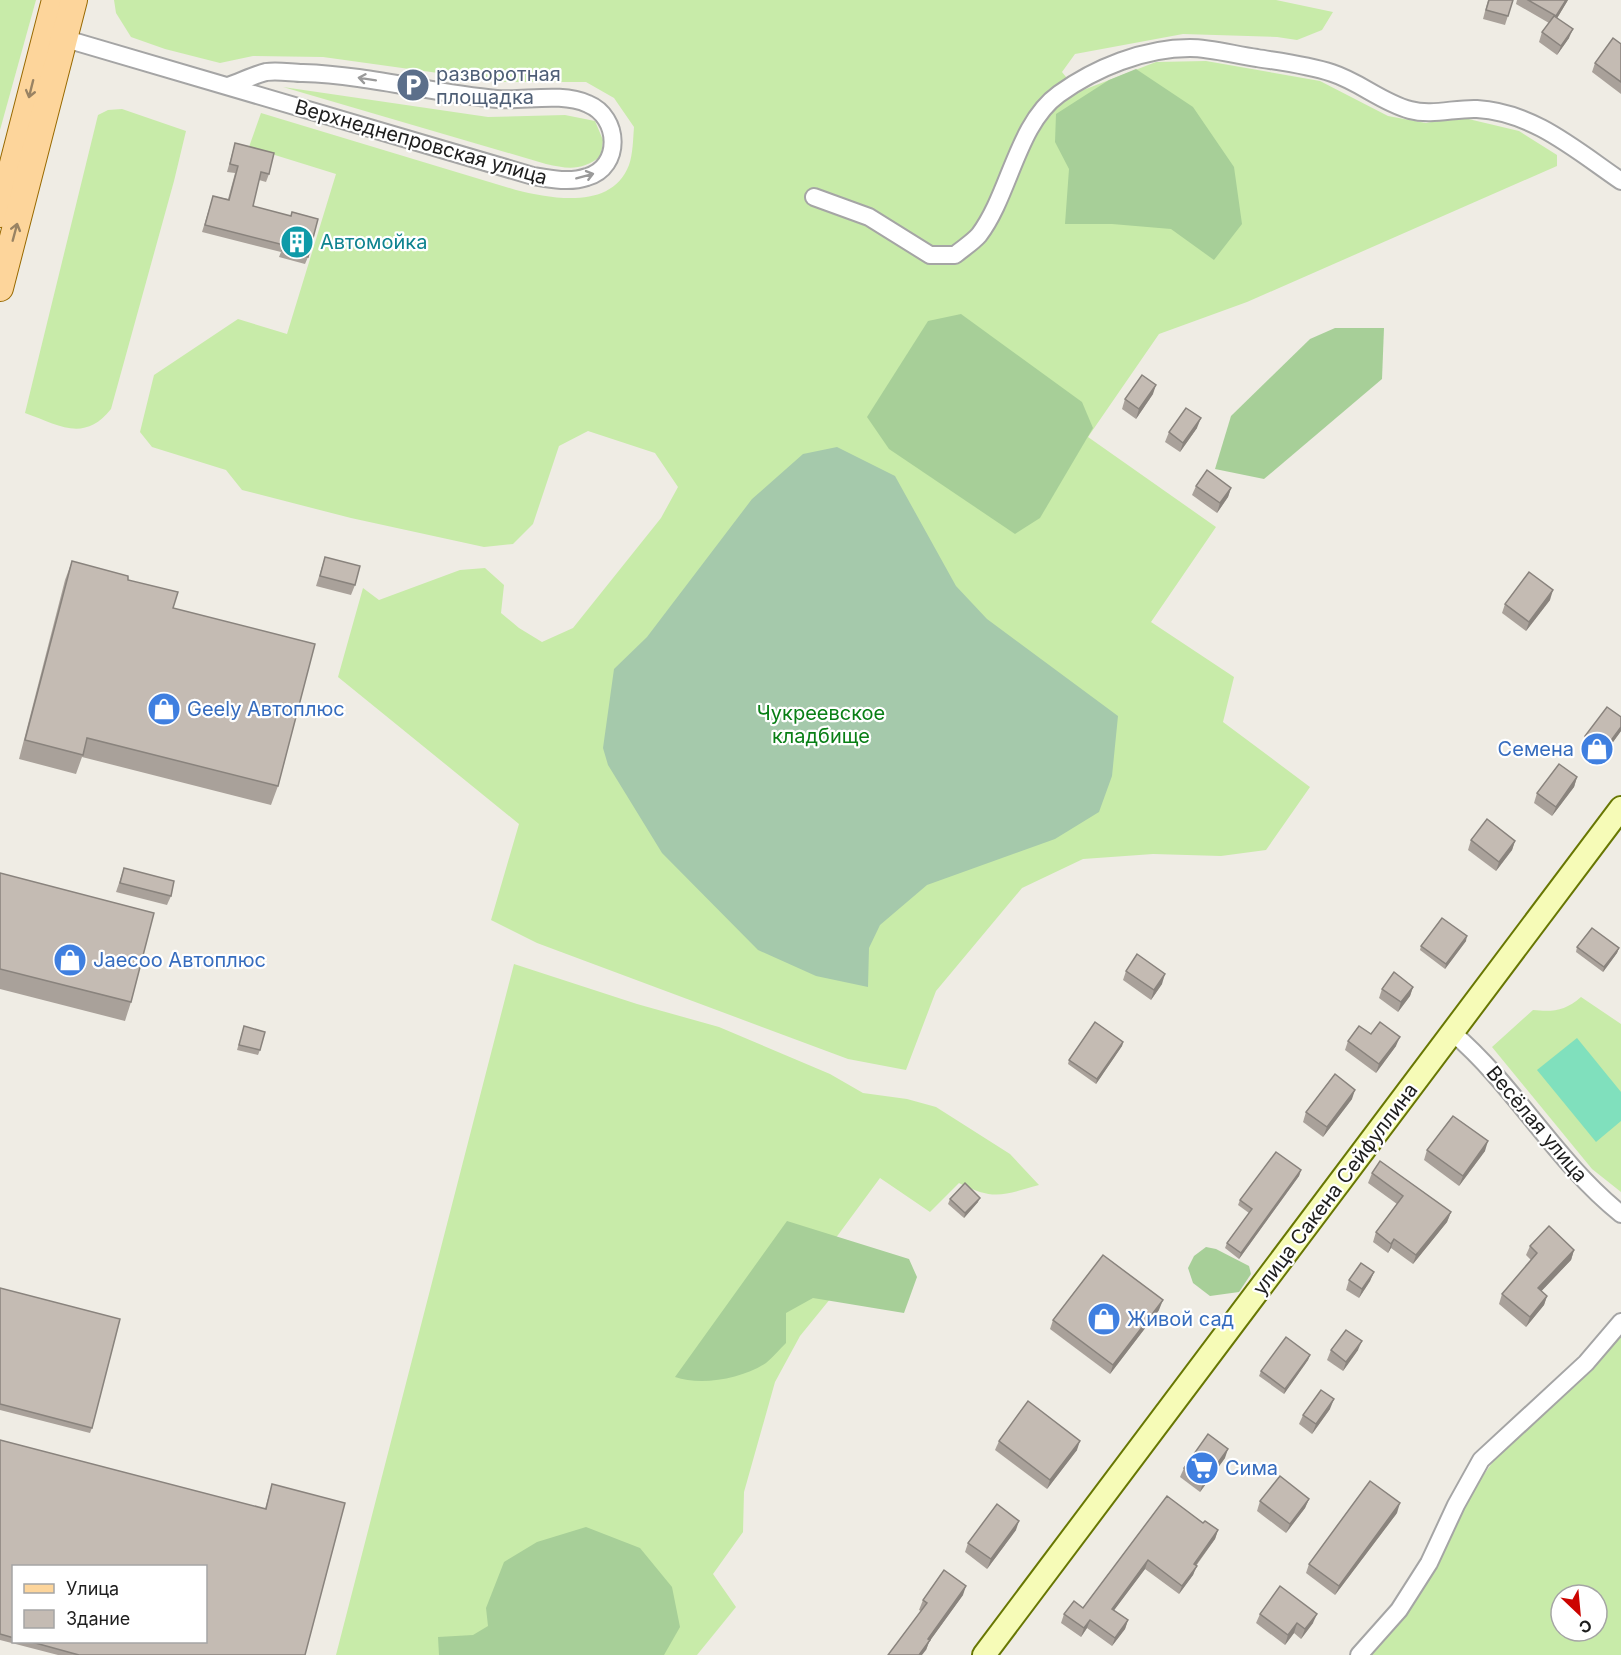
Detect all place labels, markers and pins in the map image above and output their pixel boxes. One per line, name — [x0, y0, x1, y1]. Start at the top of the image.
place label: разворотная площадка — [436, 62, 561, 109]
parking icon: разворотная площадка — [395, 67, 431, 103]
building icon: Автомойка — [279, 224, 315, 260]
place label: Автомойка — [320, 230, 427, 254]
shop icon: Geely Автоплюс — [146, 691, 182, 727]
place label: Geely Автоплюс — [187, 697, 345, 721]
shop icon: Семена — [1579, 731, 1615, 767]
place label: Семена — [1498, 737, 1574, 761]
shop icon: Jaecoo Автоплюс — [52, 942, 88, 978]
place label: Jaecoo Автоплюс — [93, 948, 266, 972]
shop icon: Живой сад — [1086, 1301, 1122, 1337]
place label: Живой сад — [1127, 1307, 1234, 1331]
supermarket icon: Сима — [1184, 1450, 1220, 1486]
place label: Сима — [1225, 1456, 1278, 1480]

